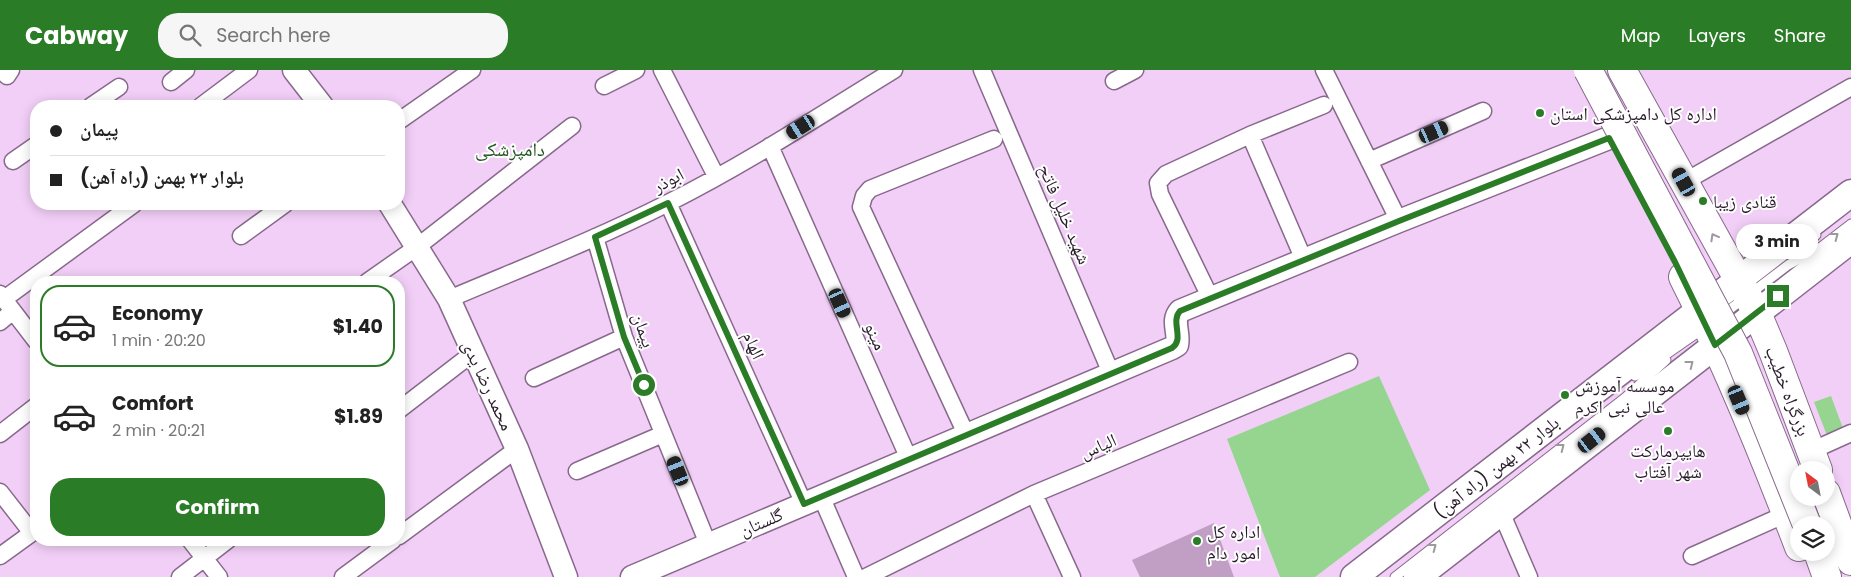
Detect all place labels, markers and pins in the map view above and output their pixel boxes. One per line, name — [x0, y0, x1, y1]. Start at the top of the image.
place label: اداره کل دامپزشکی استان — [1550, 101, 1717, 126]
marker: اداره کل دامپزشکی استان — [1534, 107, 1546, 119]
place label: قنادی زیبا — [1713, 189, 1777, 214]
marker: قنادی زیبا — [1697, 195, 1709, 207]
place label: موسسه آموزش عالی نبی اکرم — [1575, 373, 1674, 419]
marker: موسسه آموزش عالی نبی اکرم — [1559, 389, 1571, 401]
marker: هایپرمارکت شهر آفتاب — [1662, 425, 1674, 437]
place label: هایپرمارکت شهر آفتاب — [1630, 438, 1706, 484]
place label: اداره کل امور دام — [1207, 519, 1260, 565]
marker: اداره کل امور دام — [1191, 535, 1203, 547]

